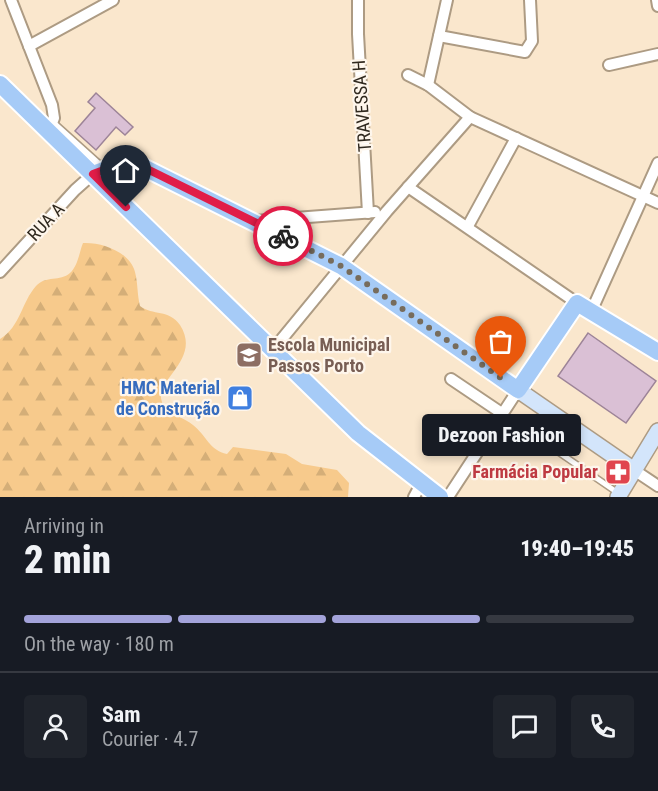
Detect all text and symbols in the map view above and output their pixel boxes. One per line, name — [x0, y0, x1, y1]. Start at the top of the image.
street label: TRAVESSA H — [348, 59, 375, 153]
pin — [100, 145, 151, 207]
icon: home — [109, 154, 142, 187]
street label: RUA A — [23, 198, 69, 245]
courier — [253, 206, 313, 266]
icon: bike — [267, 220, 300, 253]
pin — [475, 316, 526, 378]
icon: bag — [484, 325, 517, 358]
place label: Escola Municipal Passos Porto — [268, 334, 390, 376]
school or university icon: Escola Municipal Passos Porto — [234, 340, 264, 370]
place label: HMC Material de Construção — [116, 377, 220, 419]
shop icon: HMC Material de Construção — [225, 383, 255, 413]
callout: Dezoon Fashion — [422, 414, 580, 456]
text: Dezoon Fashion — [438, 423, 565, 447]
pharmacy icon: Farmácia Popular — [603, 457, 633, 487]
place label: Farmácia Popular — [472, 461, 598, 482]
text: Arriving in — [24, 514, 104, 538]
text: 19:40–19:45 — [520, 536, 634, 561]
text: 2 min — [24, 537, 111, 583]
text: On the way · 180 m — [24, 632, 174, 656]
button: person — [24, 695, 87, 758]
button: chat — [493, 695, 556, 758]
button: phone — [571, 695, 634, 758]
text: Sam — [102, 702, 141, 727]
text: Courier · 4.7 — [102, 727, 198, 751]

